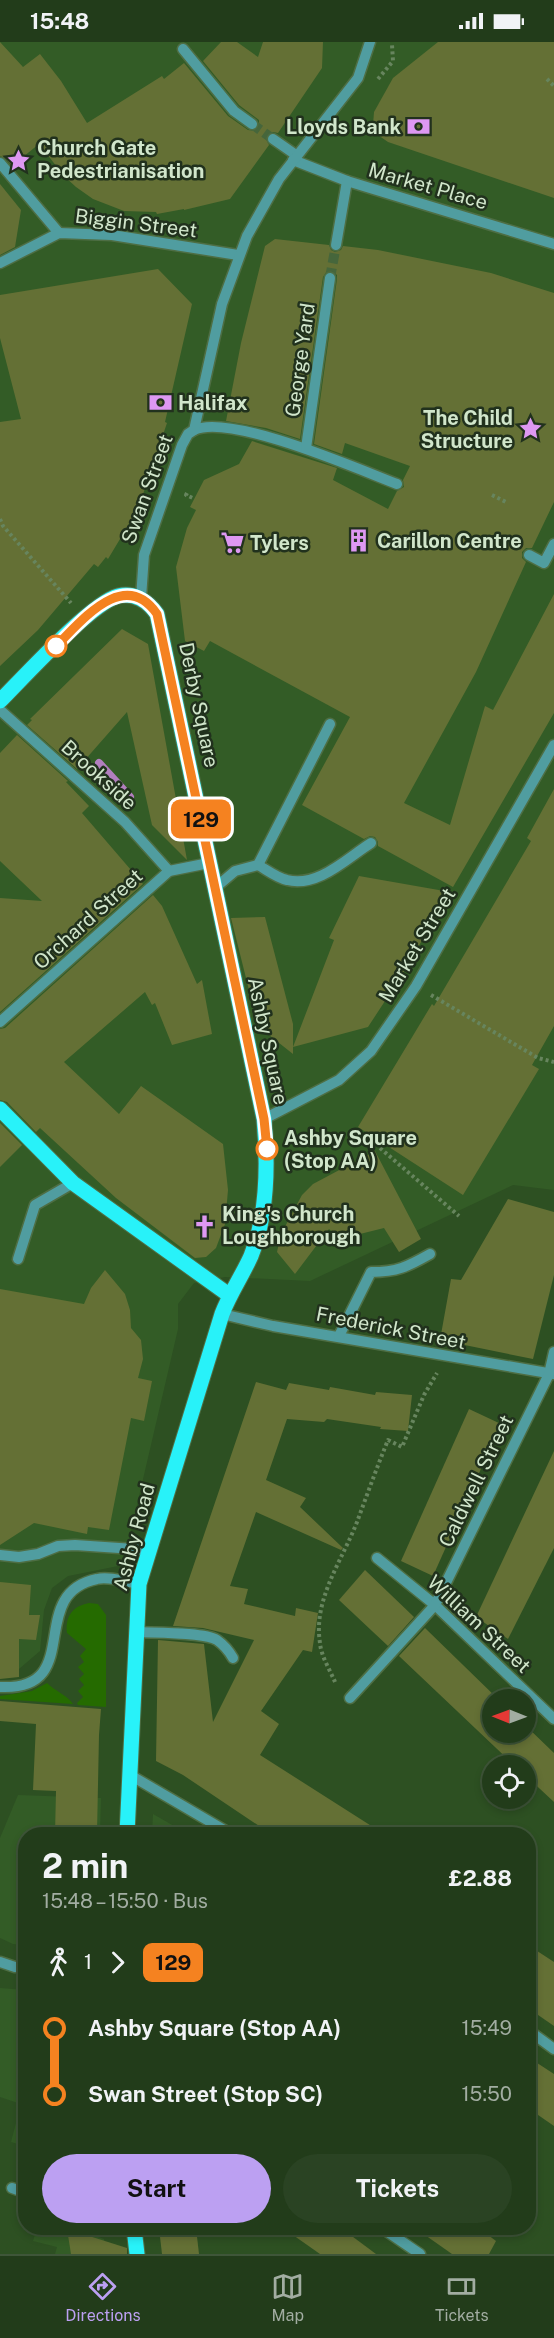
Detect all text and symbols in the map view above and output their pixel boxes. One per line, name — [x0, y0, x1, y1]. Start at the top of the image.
text: 15:48 — [30, 8, 89, 34]
bank icon: Lloyds Bank — [406, 114, 432, 140]
place label: Lloyds Bank — [286, 115, 401, 139]
place label: Church Gate Pedestrianisation — [37, 136, 204, 183]
place icon: Church Gate Pedestrianisation — [6, 147, 32, 173]
street label: Market Place — [366, 158, 490, 214]
street label: Biggin Street — [74, 204, 198, 242]
street label: George Yard — [280, 302, 320, 418]
bank icon: Halifax — [147, 390, 173, 416]
place label: Halifax — [178, 391, 248, 415]
place label: The Child Structure — [420, 406, 513, 453]
place icon: The Child Structure — [518, 416, 544, 442]
street label: Swan Street — [116, 431, 178, 547]
building icon: Carillon Centre — [346, 528, 372, 554]
place label: Carillon Centre — [377, 529, 522, 553]
supermarket icon: Tylers — [219, 530, 245, 556]
place label: Tylers — [250, 531, 309, 555]
unlabelled marker — [45, 635, 67, 657]
street label: Derby Square — [174, 640, 224, 770]
street label: Brookside — [56, 735, 142, 815]
line badge: 129 — [166, 800, 236, 838]
text: 129 — [183, 807, 219, 832]
street label: Orchard Street — [29, 864, 147, 974]
street label: Market Street — [373, 883, 461, 1007]
street label: Ashby Square — [243, 975, 293, 1107]
place label: Ashby Square (Stop AA) — [284, 1126, 417, 1173]
marker: Ashby Square (Stop AA) — [256, 1138, 278, 1160]
place label: King's Church Loughborough — [222, 1202, 361, 1249]
church icon: King's Church Loughborough — [191, 1213, 217, 1239]
street label: Frederick Street — [314, 1302, 468, 1354]
street label: Caldwell Street — [434, 1411, 518, 1551]
street label: Ashby Road — [108, 1481, 160, 1593]
street label: William Street — [422, 1570, 536, 1678]
north arrow — [482, 1689, 536, 1743]
map controls — [482, 1689, 536, 1809]
button: locate — [482, 1755, 536, 1809]
text: 2 min — [42, 1847, 128, 1885]
text: £2.88 — [448, 1865, 512, 1891]
text: 15:48 – 15:50 · Bus — [42, 1889, 208, 1913]
icon: walk — [42, 1946, 75, 1979]
icon: forward — [101, 1946, 134, 1979]
text: 1 — [84, 1950, 92, 1974]
text: 129 — [155, 1950, 191, 1975]
text: Ashby Square (Stop AA) — [88, 2015, 341, 2041]
text: 15:49 — [462, 2016, 512, 2040]
text: Swan Street (Stop SC) — [88, 2081, 323, 2107]
text: 15:50 — [461, 2082, 512, 2106]
button: Start — [42, 2154, 271, 2223]
button: Tickets — [283, 2154, 512, 2223]
tab: Directions — [65, 2270, 141, 2325]
tab: Map — [271, 2270, 304, 2325]
tab: Tickets — [435, 2270, 489, 2325]

